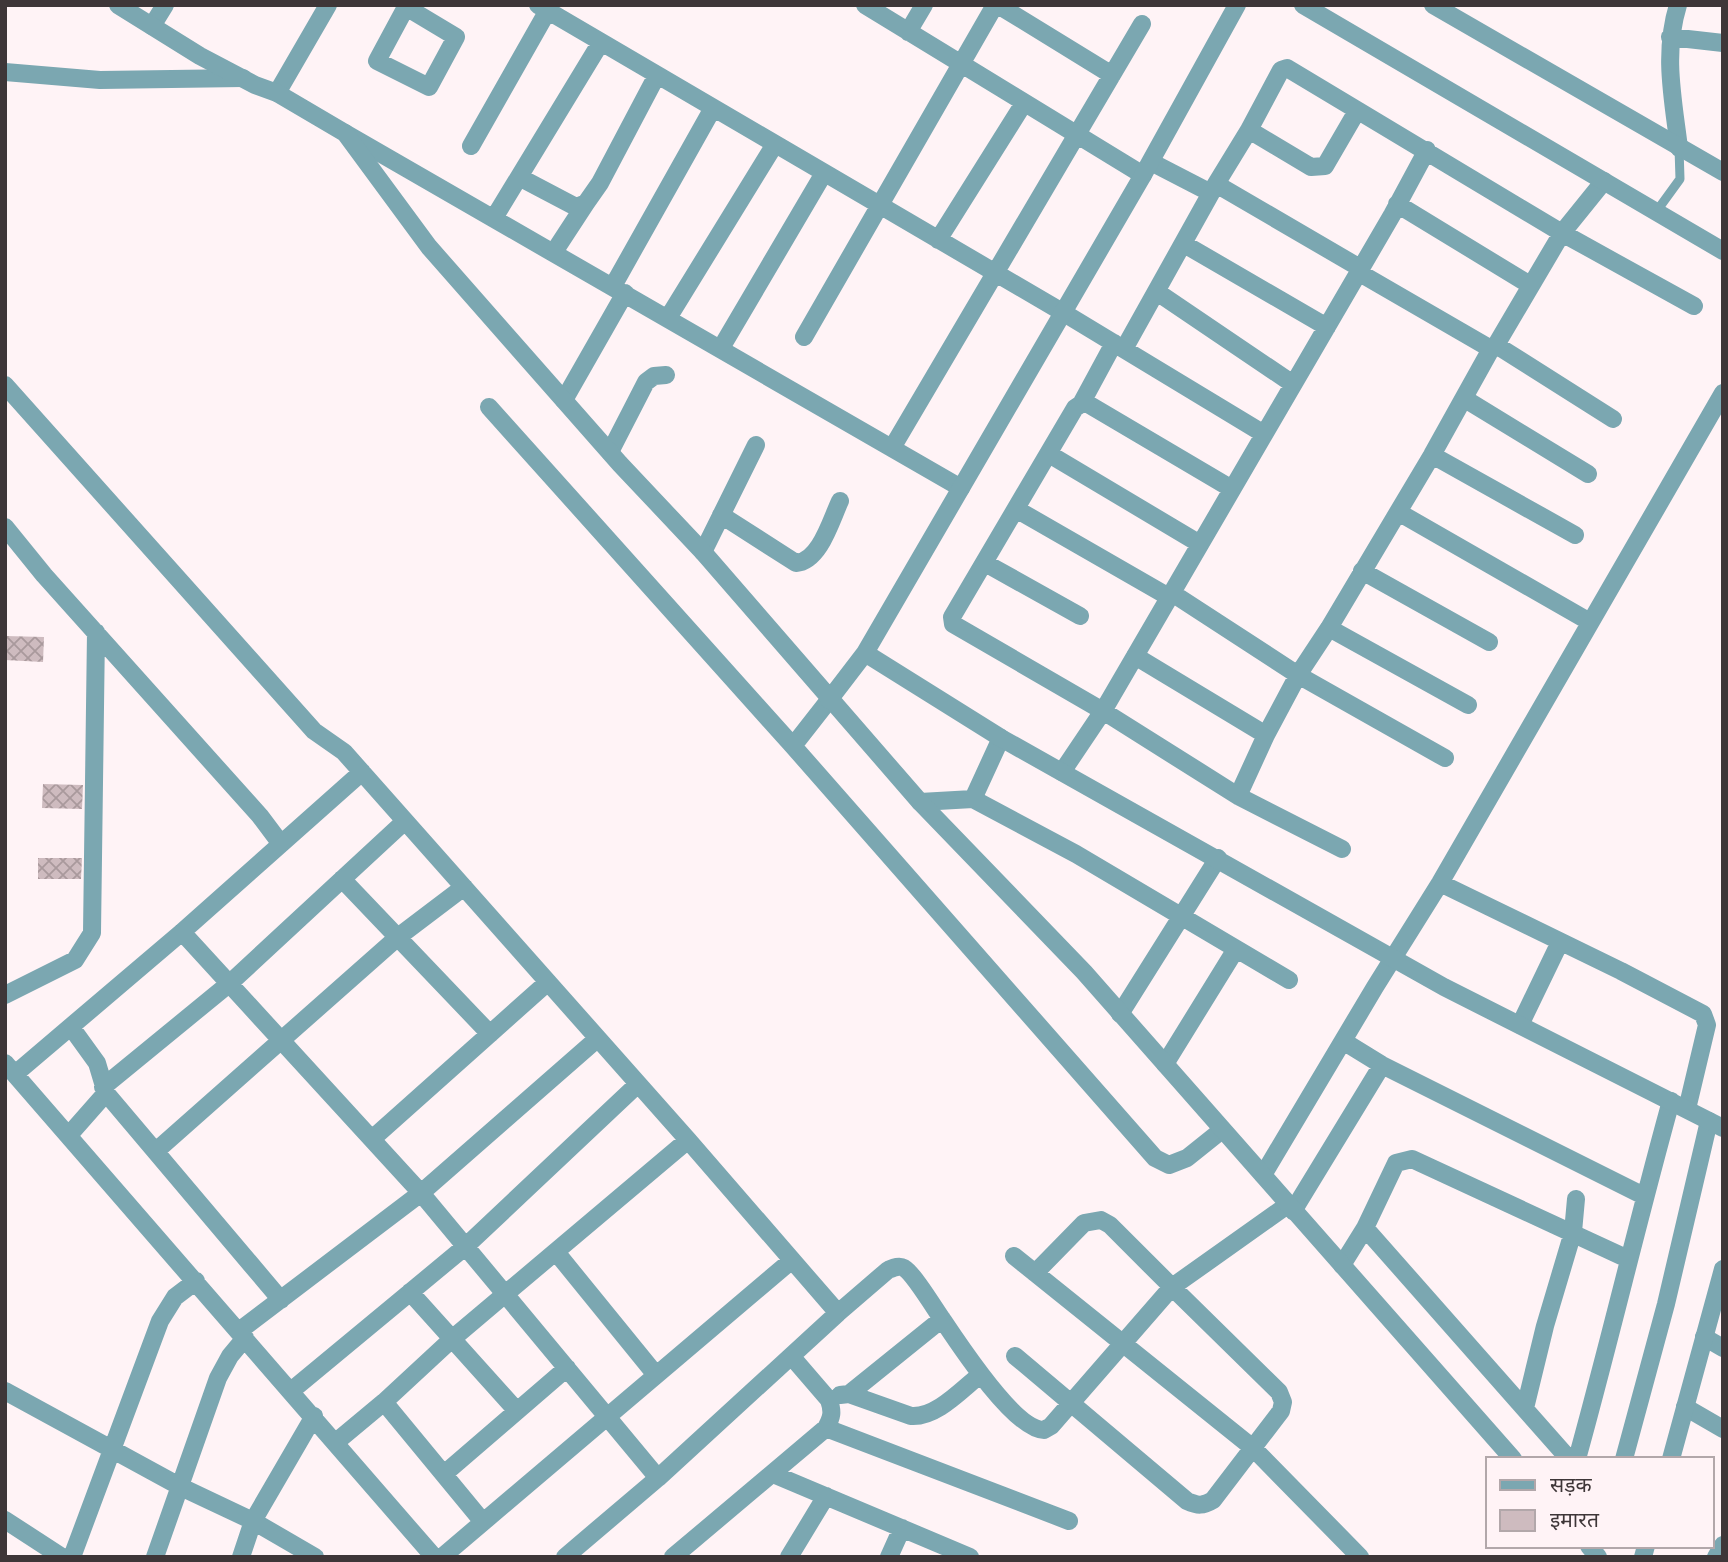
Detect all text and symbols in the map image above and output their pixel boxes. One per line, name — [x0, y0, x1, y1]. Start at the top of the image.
legend — [1486, 1457, 1714, 1548]
text: सड़क — [1550, 1473, 1592, 1501]
text: इमारत — [1550, 1508, 1600, 1536]

